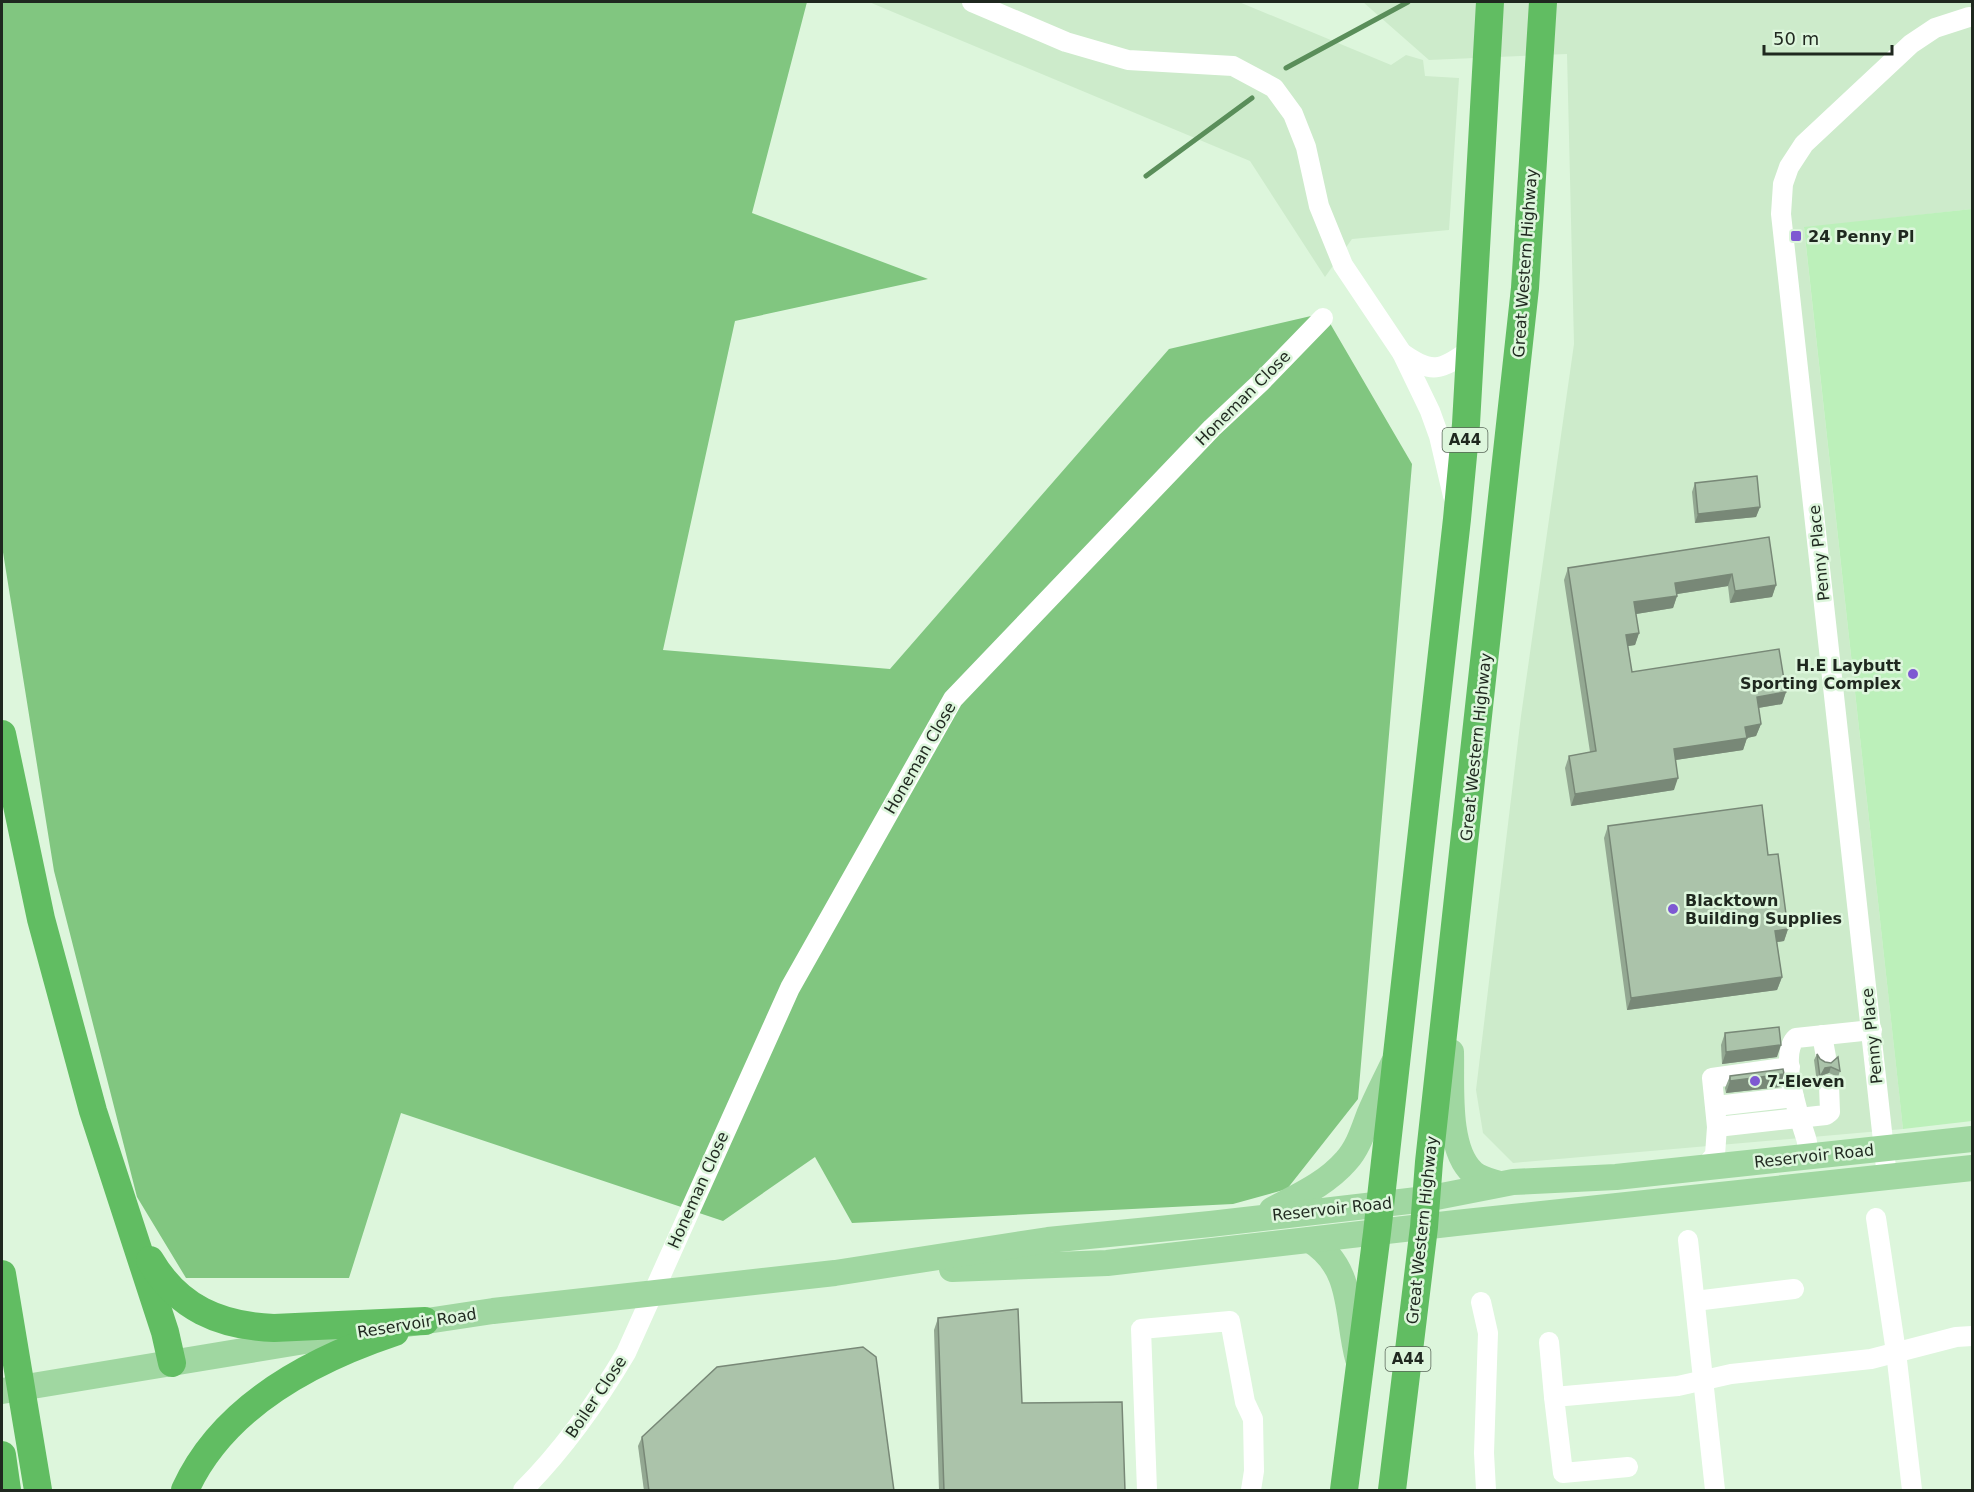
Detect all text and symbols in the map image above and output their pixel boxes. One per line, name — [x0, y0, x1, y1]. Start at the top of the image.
scale bar — [1764, 18, 1892, 56]
text: 50 m — [1773, 28, 1819, 49]
street label: Great Western Highway — [1509, 168, 1541, 358]
place label: 24 Penny Pl — [1808, 227, 1914, 246]
marker: 24 Penny Pl — [1789, 229, 1803, 243]
street label: Honeman Close — [1192, 347, 1294, 449]
road number: A44 — [1442, 428, 1488, 452]
street label: Penny Place — [1805, 504, 1833, 602]
street label: Great Western Highway — [1457, 652, 1495, 842]
place label: H.E Laybutt Sporting Complex — [1740, 656, 1902, 693]
marker: H.E Laybutt Sporting Complex — [1906, 667, 1920, 681]
street label: Honeman Close — [880, 699, 960, 817]
place label: Blacktown Building Supplies — [1685, 891, 1842, 928]
marker: Blacktown Building Supplies — [1666, 902, 1680, 916]
street label: Penny Place — [1858, 987, 1886, 1085]
place label: 7-Eleven — [1767, 1072, 1845, 1091]
marker: 7-Eleven — [1748, 1074, 1762, 1088]
street label: Honeman Close — [664, 1129, 732, 1251]
street label: Great Western Highway — [1403, 1135, 1441, 1325]
street label: Reservoir Road — [1753, 1140, 1875, 1172]
street label: Reservoir Road — [1271, 1193, 1393, 1225]
street label: Reservoir Road — [356, 1304, 478, 1342]
road number: A44 — [1386, 1347, 1430, 1371]
street label: Boiler Close — [562, 1352, 630, 1442]

